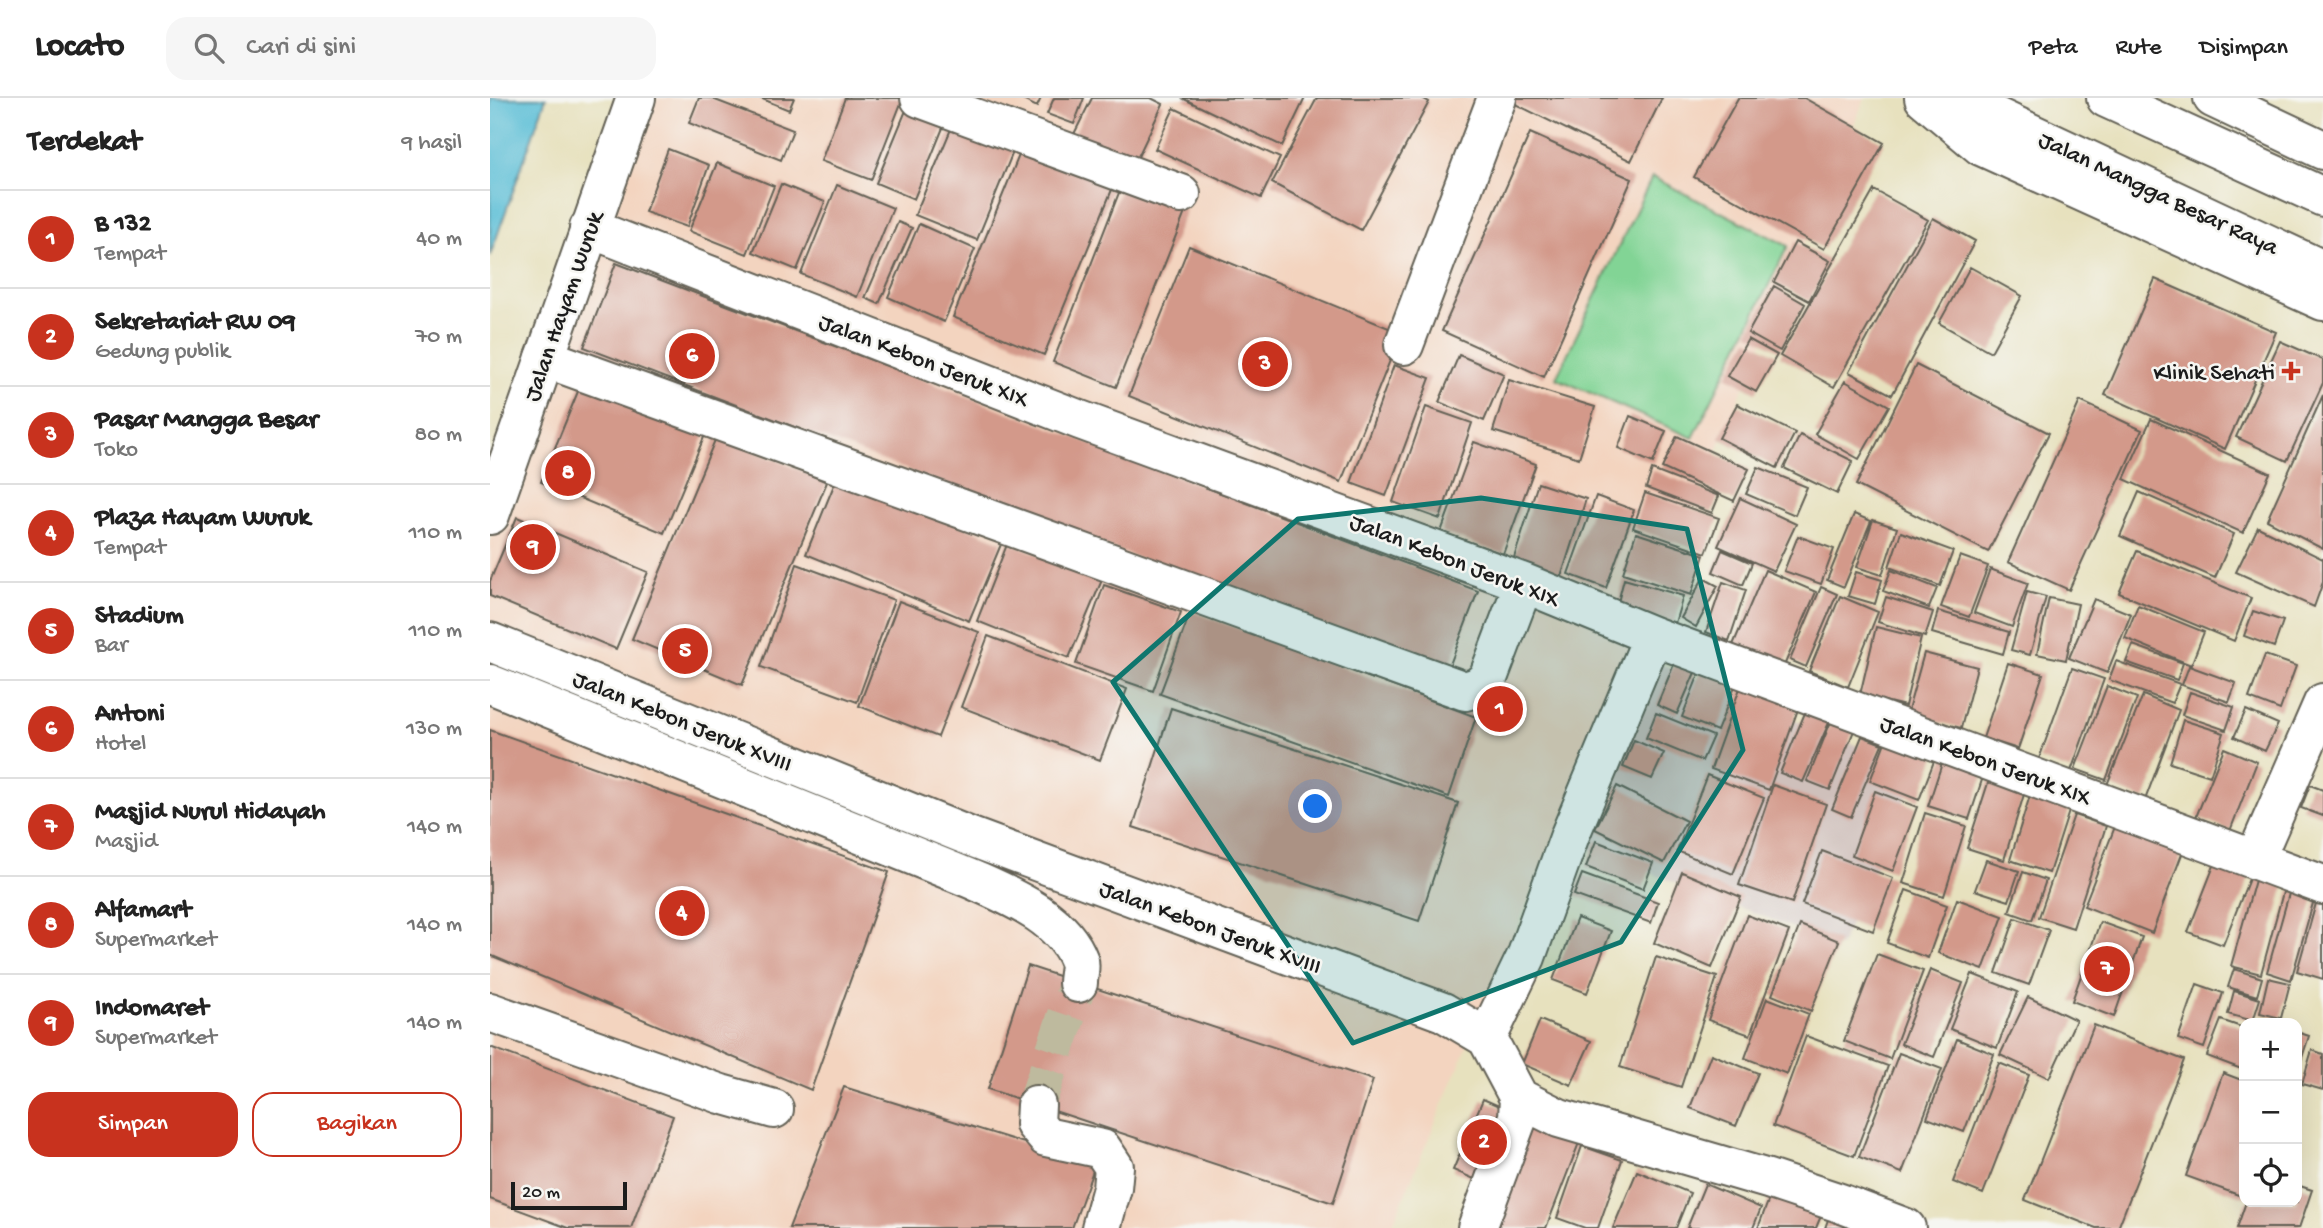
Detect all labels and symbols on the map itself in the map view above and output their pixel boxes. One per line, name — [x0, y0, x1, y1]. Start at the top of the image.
street label: Jalan Mangga Besar Raya — [2033, 127, 2283, 264]
street label: Jalan Hayam Wuruk — [519, 206, 612, 406]
street label: Jalan Kebon Jeruk XIX — [814, 309, 1033, 416]
pin: 6 — [669, 330, 715, 382]
pin: 3 — [1242, 338, 1288, 390]
place label: Klinik Sehati — [2154, 360, 2275, 389]
marker: Klinik Sehati — [2281, 361, 2301, 381]
pin: 8 — [545, 447, 591, 499]
street label: Jalan Kebon Jeruk XIX — [1345, 509, 1564, 616]
pin: 9 — [510, 521, 556, 573]
pin: 5 — [662, 625, 708, 677]
street label: Jalan Kebon Jeruk XVIII — [568, 666, 796, 781]
pin: 1 — [1477, 683, 1523, 735]
street label: Jalan Kebon Jeruk XIX — [1876, 711, 2095, 814]
your location — [1298, 789, 1332, 823]
street label: Jalan Kebon Jeruk XVIII — [1095, 876, 1325, 983]
pin: 4 — [659, 887, 705, 939]
pin: 7 — [2084, 943, 2130, 995]
pin: 2 — [1461, 1116, 1507, 1168]
scale bar — [511, 1179, 626, 1211]

